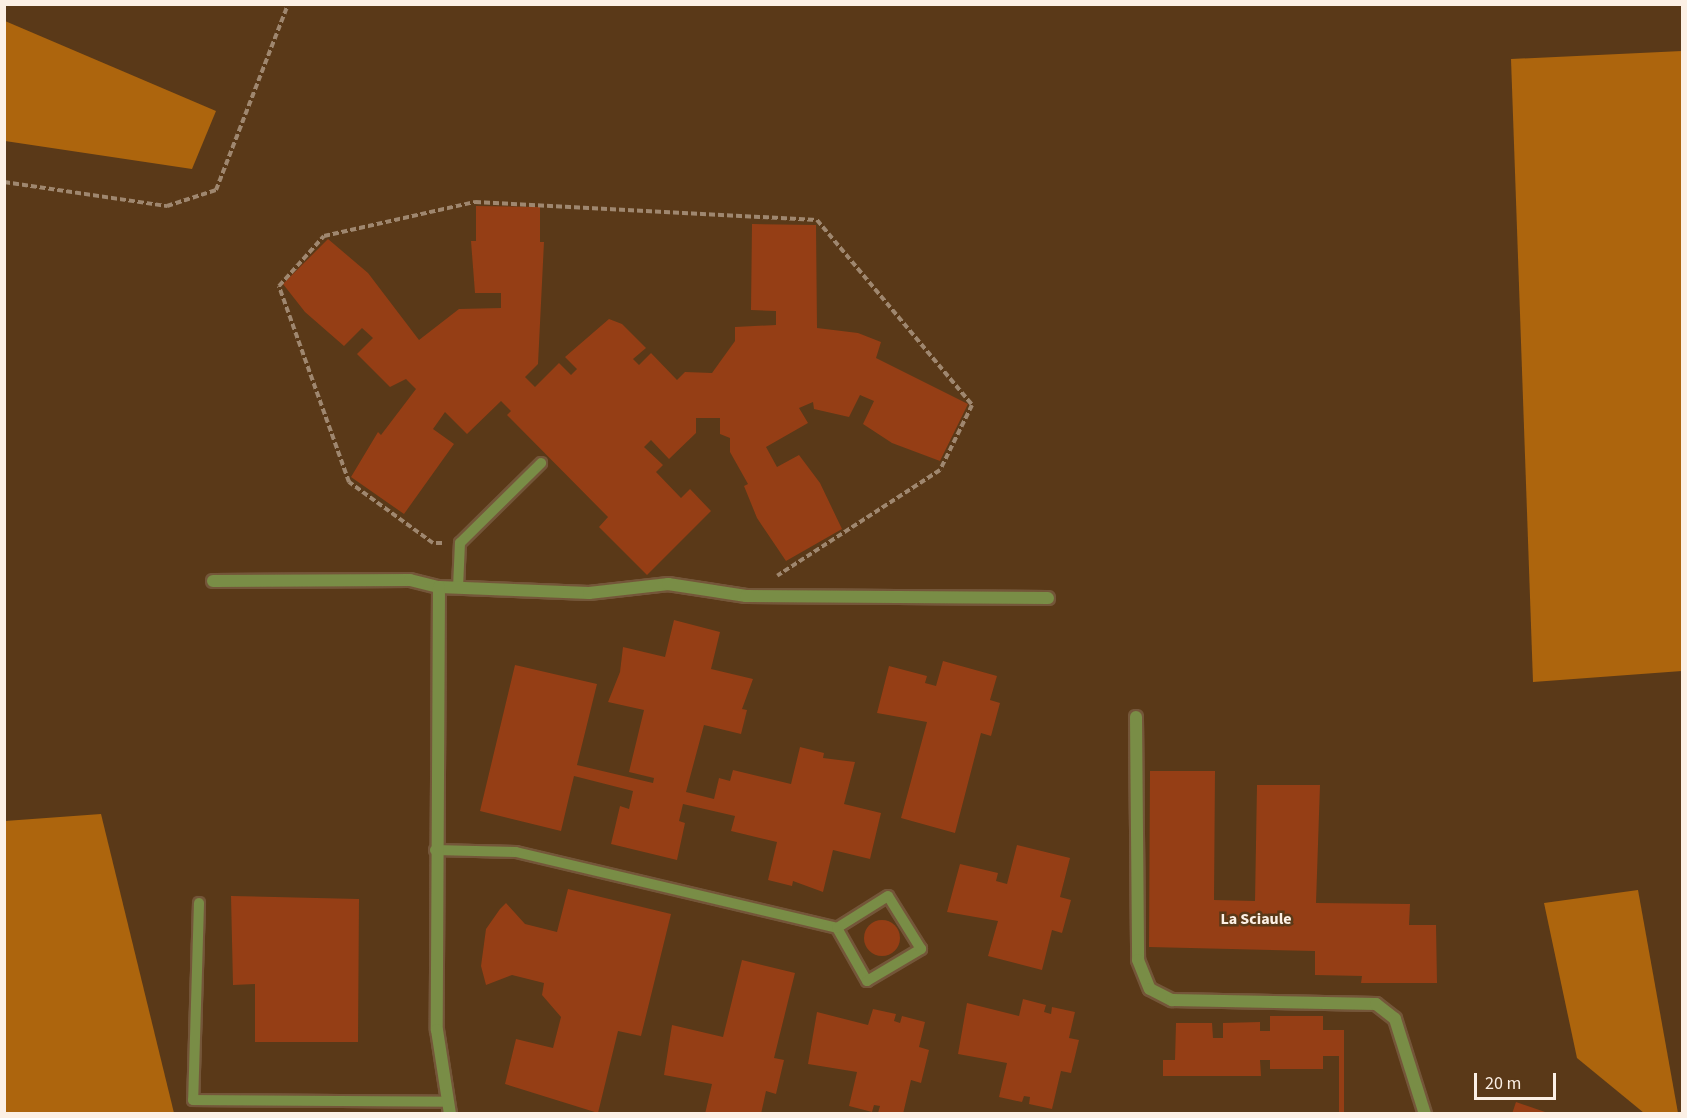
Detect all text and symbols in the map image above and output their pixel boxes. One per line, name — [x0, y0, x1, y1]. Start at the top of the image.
district label: La Sciaule — [1220, 909, 1292, 929]
scale bar — [1477, 1061, 1560, 1099]
text: 20 m — [1485, 1071, 1521, 1096]

